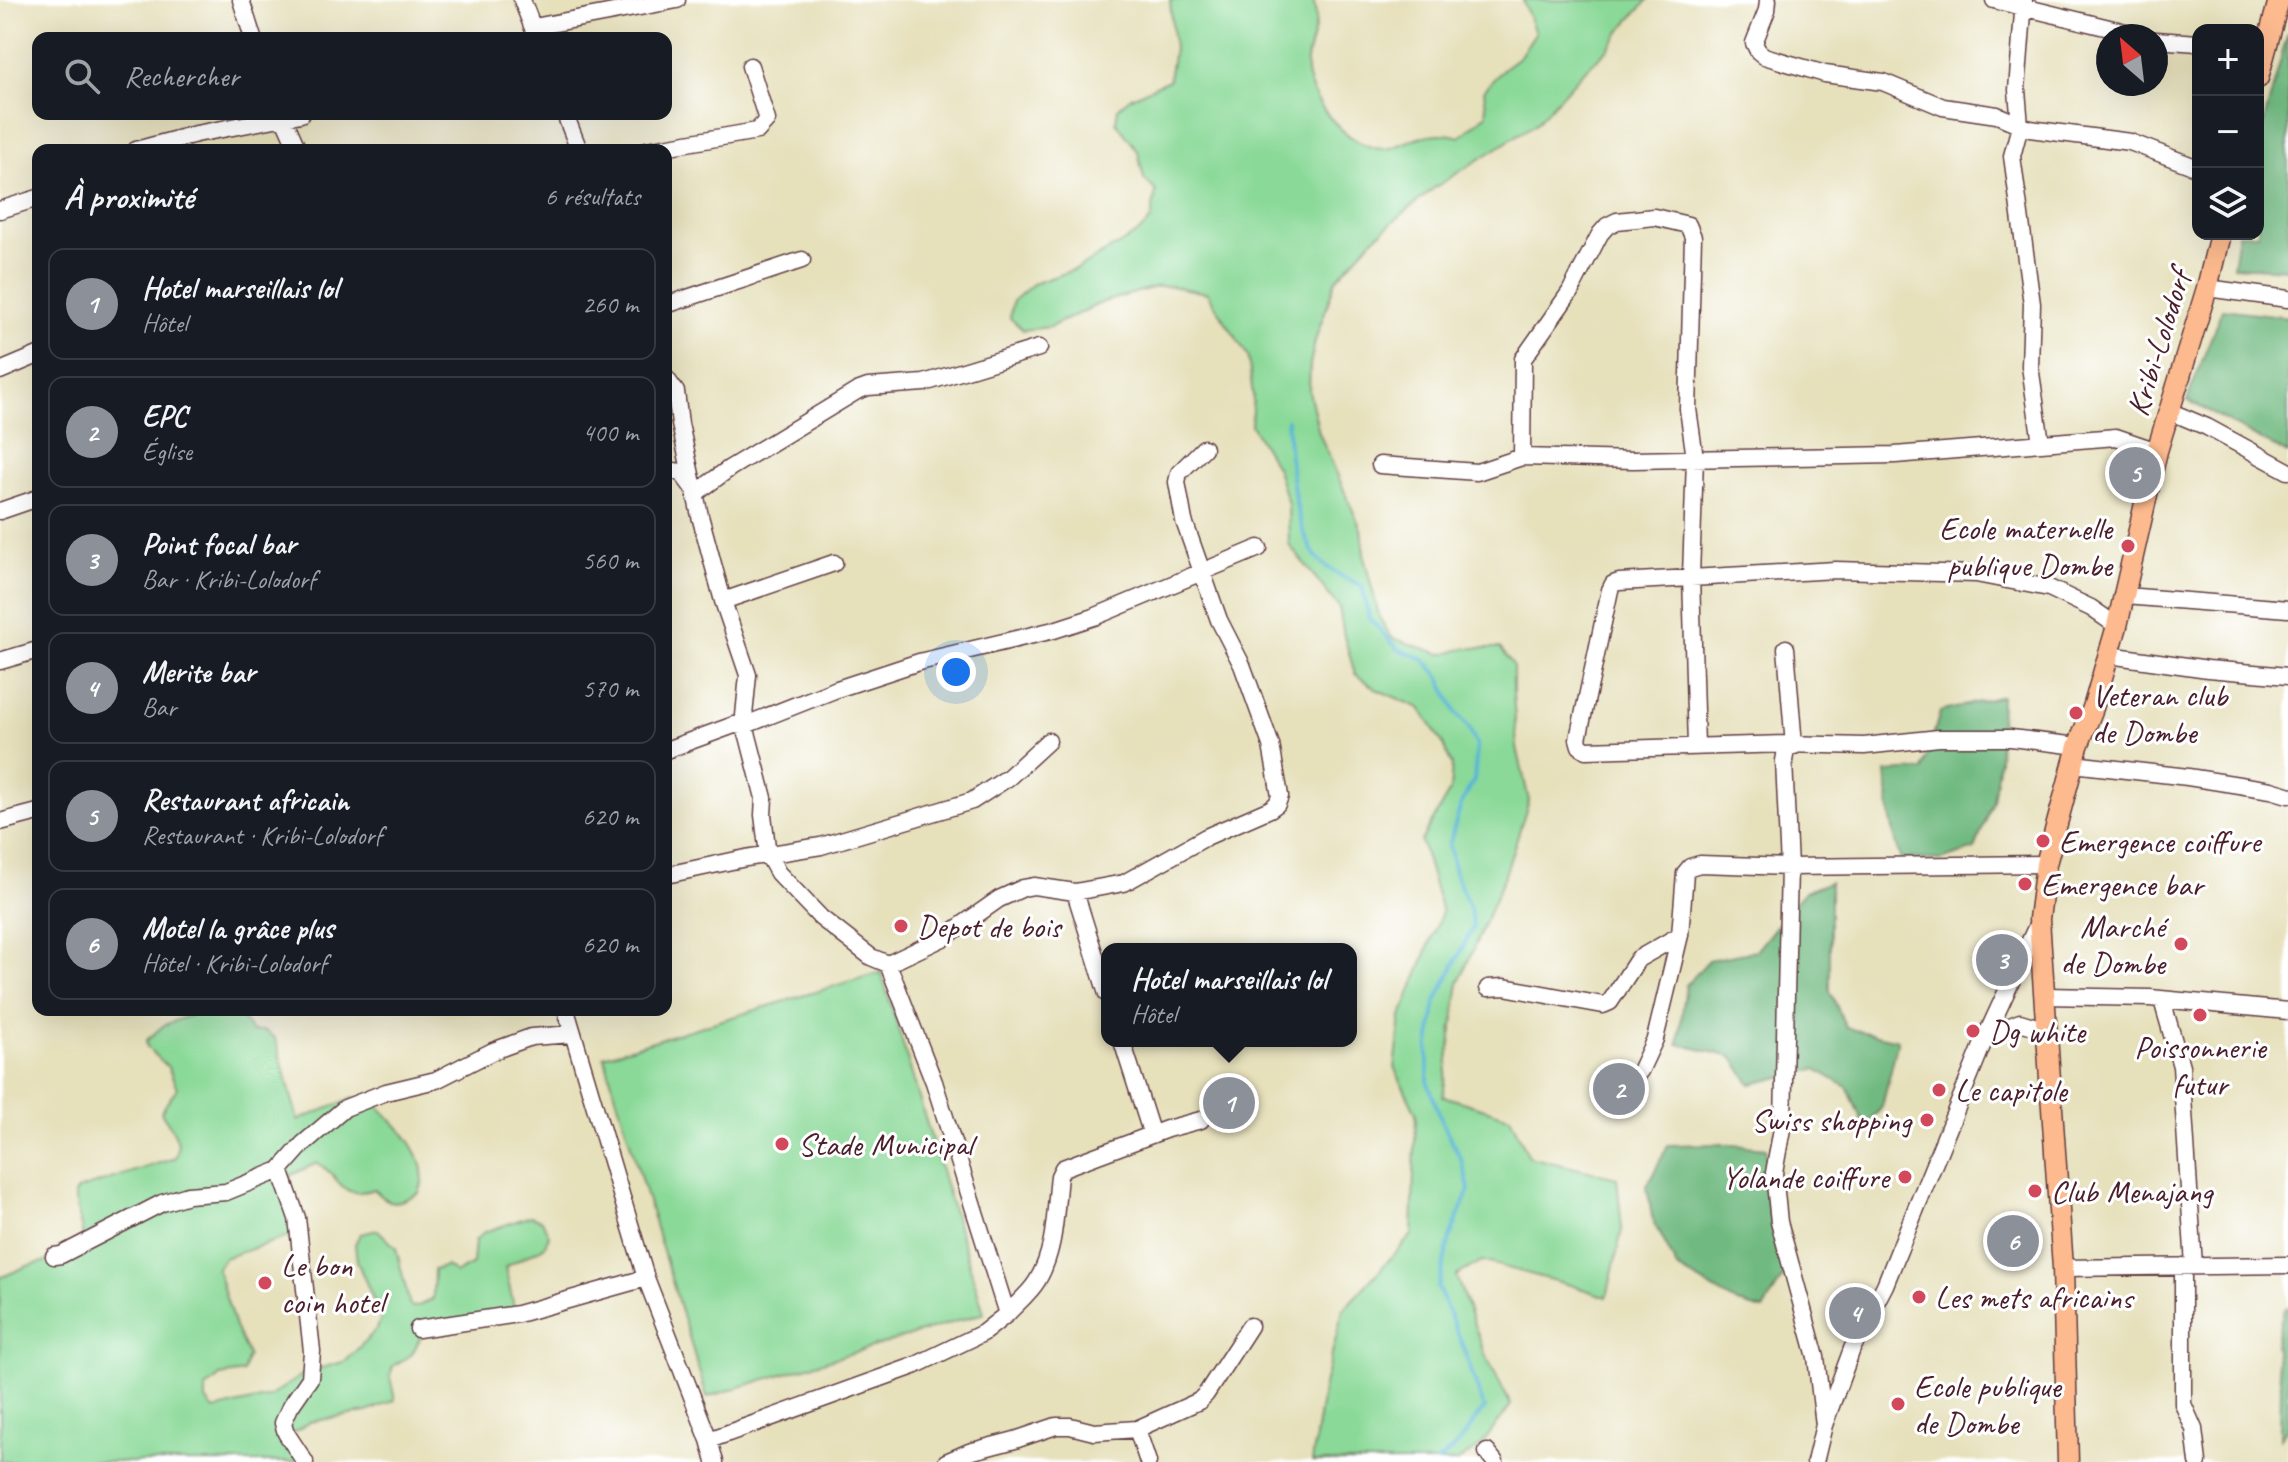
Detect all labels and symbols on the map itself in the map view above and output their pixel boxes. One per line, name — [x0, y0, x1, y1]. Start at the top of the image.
north arrow — [2096, 24, 2168, 96]
street label: Kribi-Lolodorf — [2117, 259, 2202, 421]
pin: 5 — [2109, 443, 2161, 503]
place label: Ecole maternelle publique Dombe — [1939, 508, 2115, 586]
marker: Ecole maternelle publique Dombe — [2119, 537, 2137, 555]
your location — [936, 652, 976, 692]
place label: Veteran club de Dombe — [2092, 675, 2230, 753]
marker: Veteran club de Dombe — [2067, 704, 2085, 722]
place label: Emergence coiffure — [2059, 821, 2263, 862]
marker: Emergence coiffure — [2034, 832, 2052, 850]
place label: Emergence bar — [2041, 864, 2206, 905]
marker: Emergence bar — [2016, 875, 2034, 893]
place label: Depot de bois — [917, 906, 1063, 947]
place label: Marché de Dombe — [2061, 906, 2170, 984]
marker: Depot de bois — [892, 917, 910, 935]
pin: 3 — [1976, 930, 2028, 990]
marker: Marché de Dombe — [2172, 935, 2190, 953]
marker: Poissonnerie futur — [2191, 1006, 2209, 1024]
place label: Dg white — [1989, 1011, 2088, 1052]
marker: Dg white — [1964, 1022, 1982, 1040]
place label: Poissonnerie futur — [2134, 1027, 2268, 1105]
pin: 2 — [1593, 1059, 1645, 1119]
place label: Le capitole — [1955, 1070, 2069, 1111]
pin: 1 — [1203, 1073, 1255, 1133]
marker: Le capitole — [1930, 1081, 1948, 1099]
place label: Swiss shopping — [1751, 1100, 1913, 1141]
marker: Swiss shopping — [1918, 1111, 1936, 1129]
place label: Stade Municipal — [798, 1124, 978, 1165]
marker: Stade Municipal — [773, 1135, 791, 1153]
place label: Yolande coiffure — [1722, 1157, 1892, 1198]
marker: Yolande coiffure — [1896, 1168, 1914, 1186]
place label: Club Menajang — [2051, 1171, 2214, 1212]
marker: Club Menajang — [2026, 1182, 2044, 1200]
pin: 6 — [1987, 1211, 2039, 1271]
place label: Le bon coin hotel — [281, 1245, 390, 1323]
marker: Le bon coin hotel — [256, 1274, 274, 1292]
place label: Les mets africains — [1935, 1277, 2135, 1318]
pin: 4 — [1829, 1283, 1881, 1343]
marker: Les mets africains — [1910, 1288, 1928, 1306]
place label: Ecole publique de Dombe — [1914, 1366, 2063, 1444]
marker: Ecole publique de Dombe — [1889, 1395, 1907, 1413]

